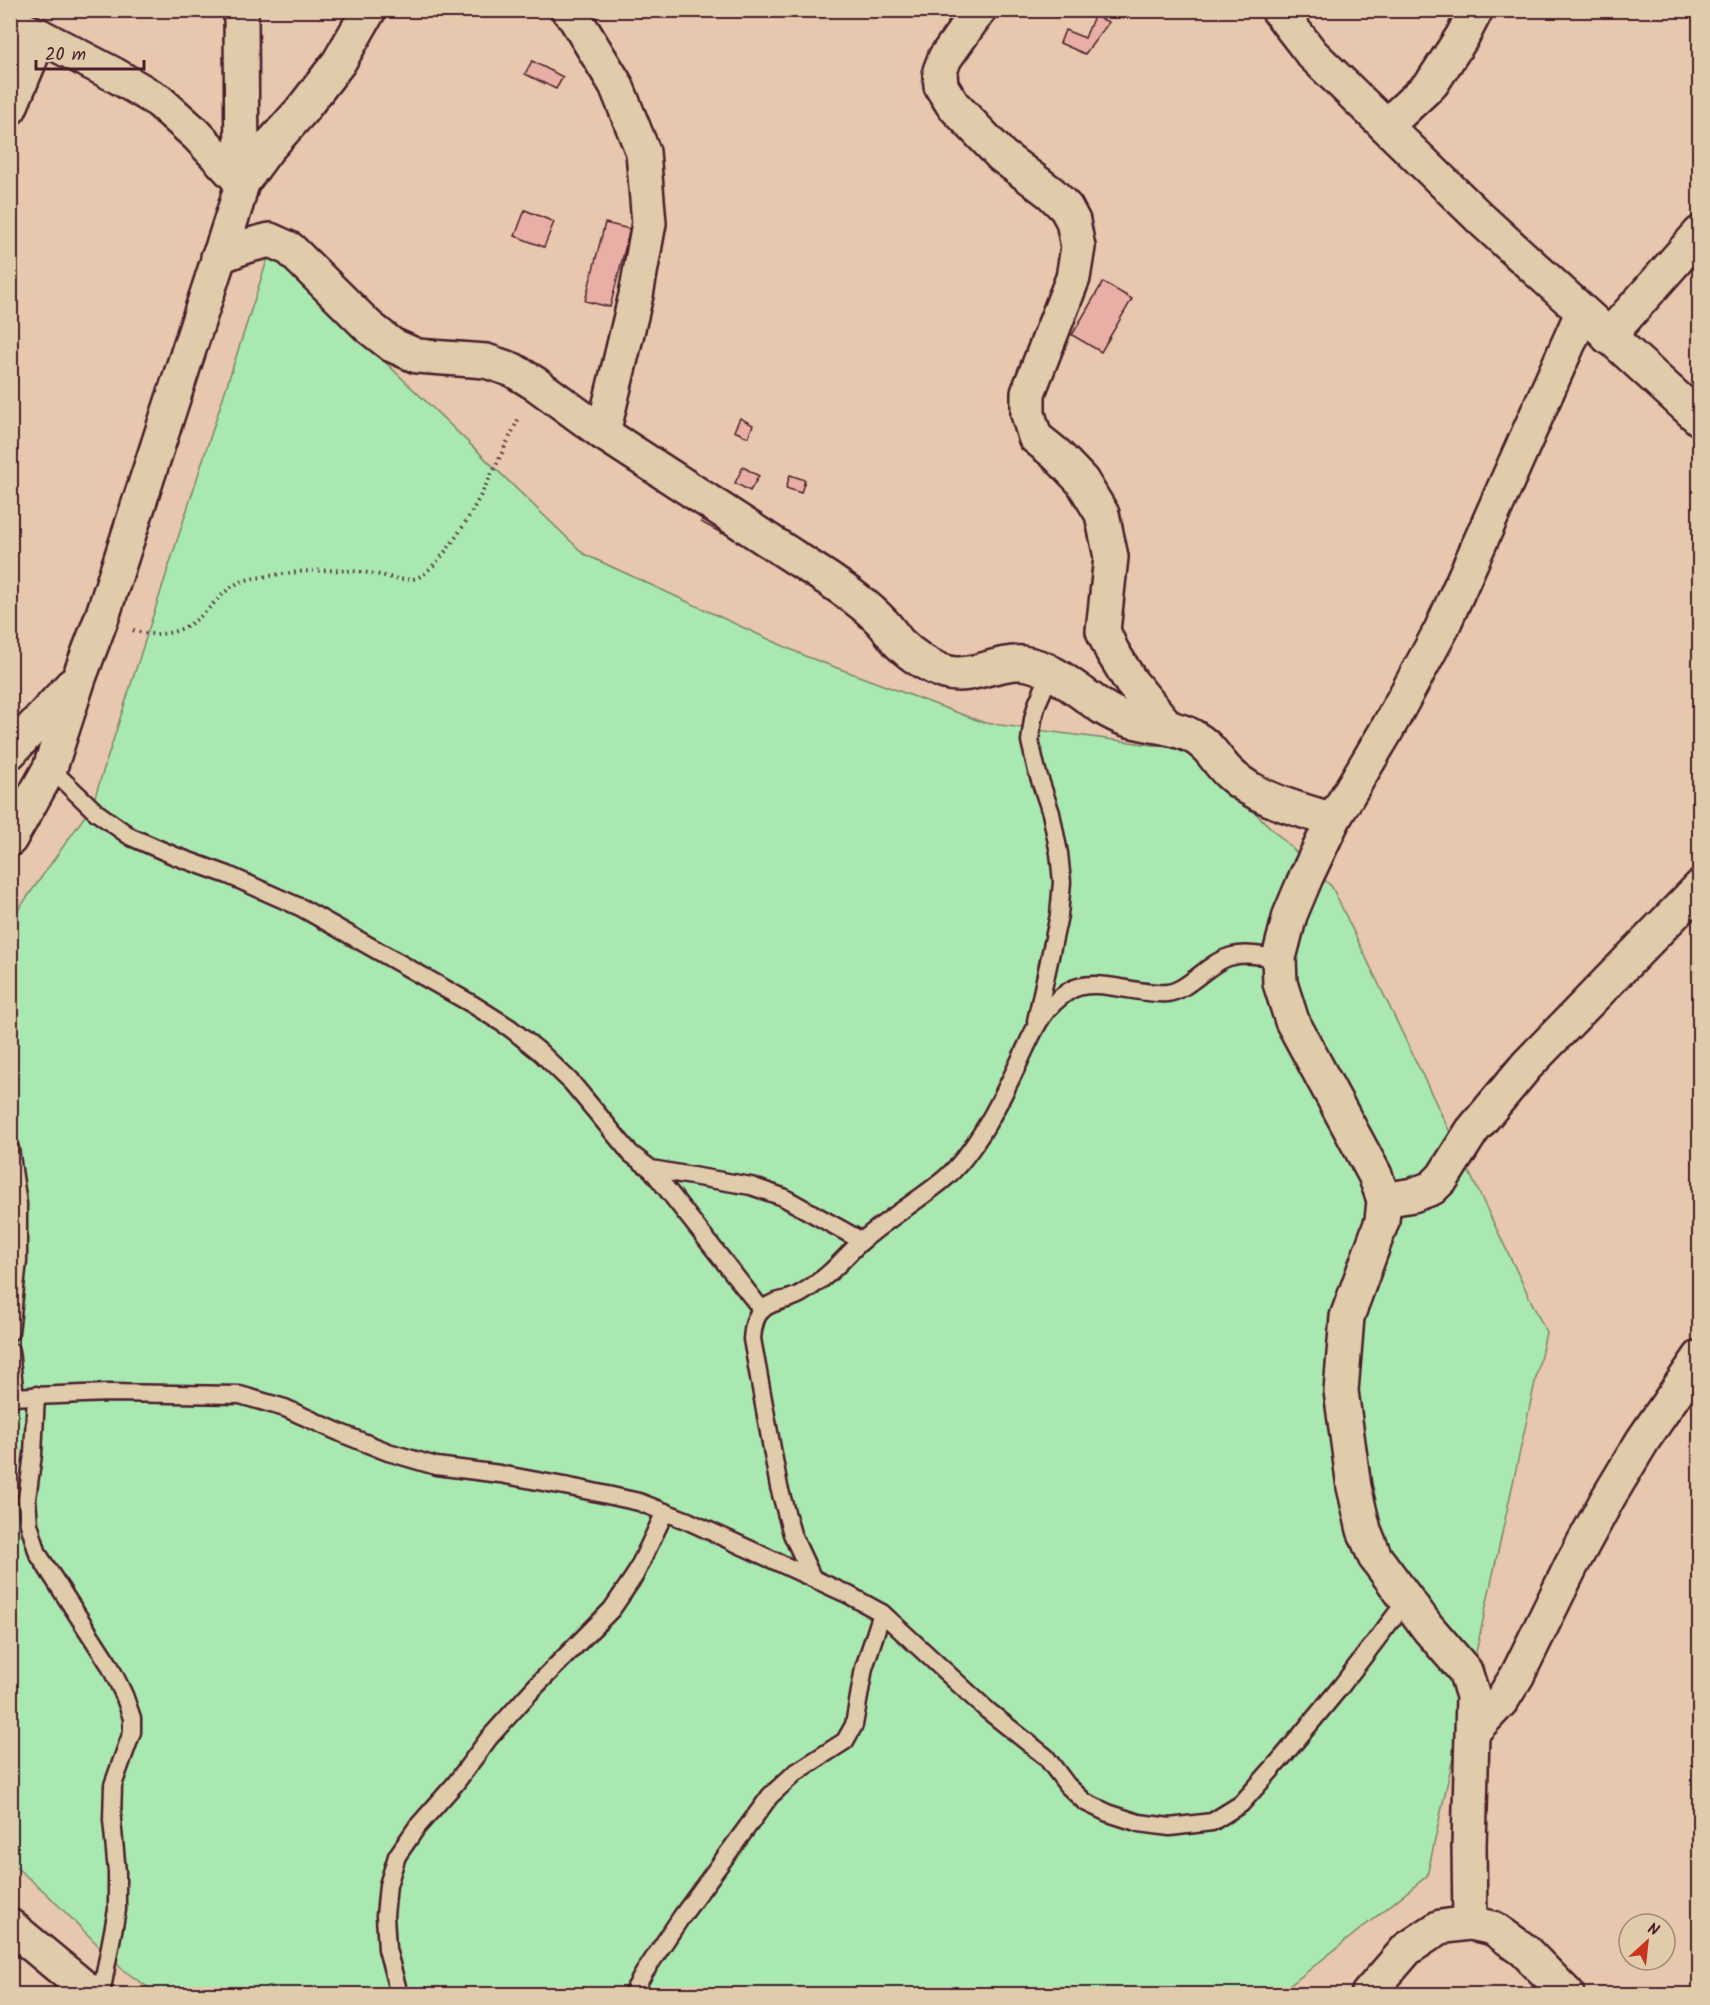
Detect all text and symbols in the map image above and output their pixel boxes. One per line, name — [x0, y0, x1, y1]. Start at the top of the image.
scale bar — [36, 33, 144, 71]
text: 20 m — [45, 41, 86, 70]
north arrow — [1617, 1912, 1677, 1972]
text: N — [1643, 1917, 1663, 1943]

